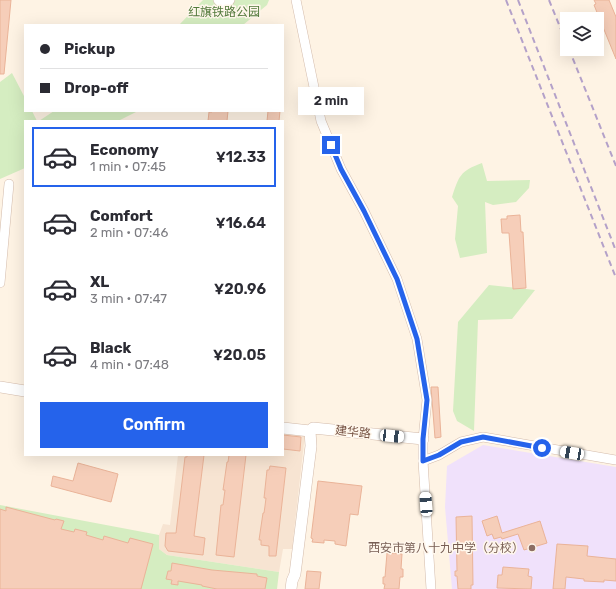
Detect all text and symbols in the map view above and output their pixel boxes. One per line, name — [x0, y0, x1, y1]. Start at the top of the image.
park label: 红旗铁路公园 — [188, 5, 260, 19]
map controls — [560, 12, 604, 56]
button: layers — [560, 12, 604, 56]
text: Pickup — [64, 40, 115, 58]
text: Drop-off — [64, 79, 128, 97]
callout: 2 min — [298, 87, 364, 115]
text: 2 min — [314, 93, 348, 108]
route end — [322, 136, 340, 154]
icon: car — [42, 139, 78, 175]
text: Economy — [90, 141, 159, 159]
text: ¥12.33 — [216, 148, 266, 166]
text: 1 min · 07:45 — [90, 159, 166, 174]
icon: car — [42, 205, 78, 241]
text: Comfort — [90, 207, 153, 225]
text: ¥16.64 — [216, 214, 266, 232]
text: 2 min · 07:46 — [90, 225, 168, 240]
icon: car — [42, 271, 78, 307]
text: XL — [90, 273, 109, 291]
text: ¥20.96 — [214, 280, 266, 298]
text: 3 min · 07:47 — [90, 291, 167, 306]
icon: car — [42, 337, 78, 373]
text: Black — [90, 339, 131, 357]
text: ¥20.05 — [213, 346, 266, 364]
text: 4 min · 07:48 — [90, 357, 169, 372]
button: Confirm — [40, 402, 268, 448]
street label: 建华路 — [334, 423, 372, 441]
car — [379, 429, 405, 443]
route start — [533, 439, 551, 457]
car — [559, 445, 585, 461]
car — [419, 492, 433, 516]
place label: 西安市第八十九中学（分校） — [368, 541, 524, 555]
marker: 西安市第八十九中学（分校） — [527, 543, 537, 553]

